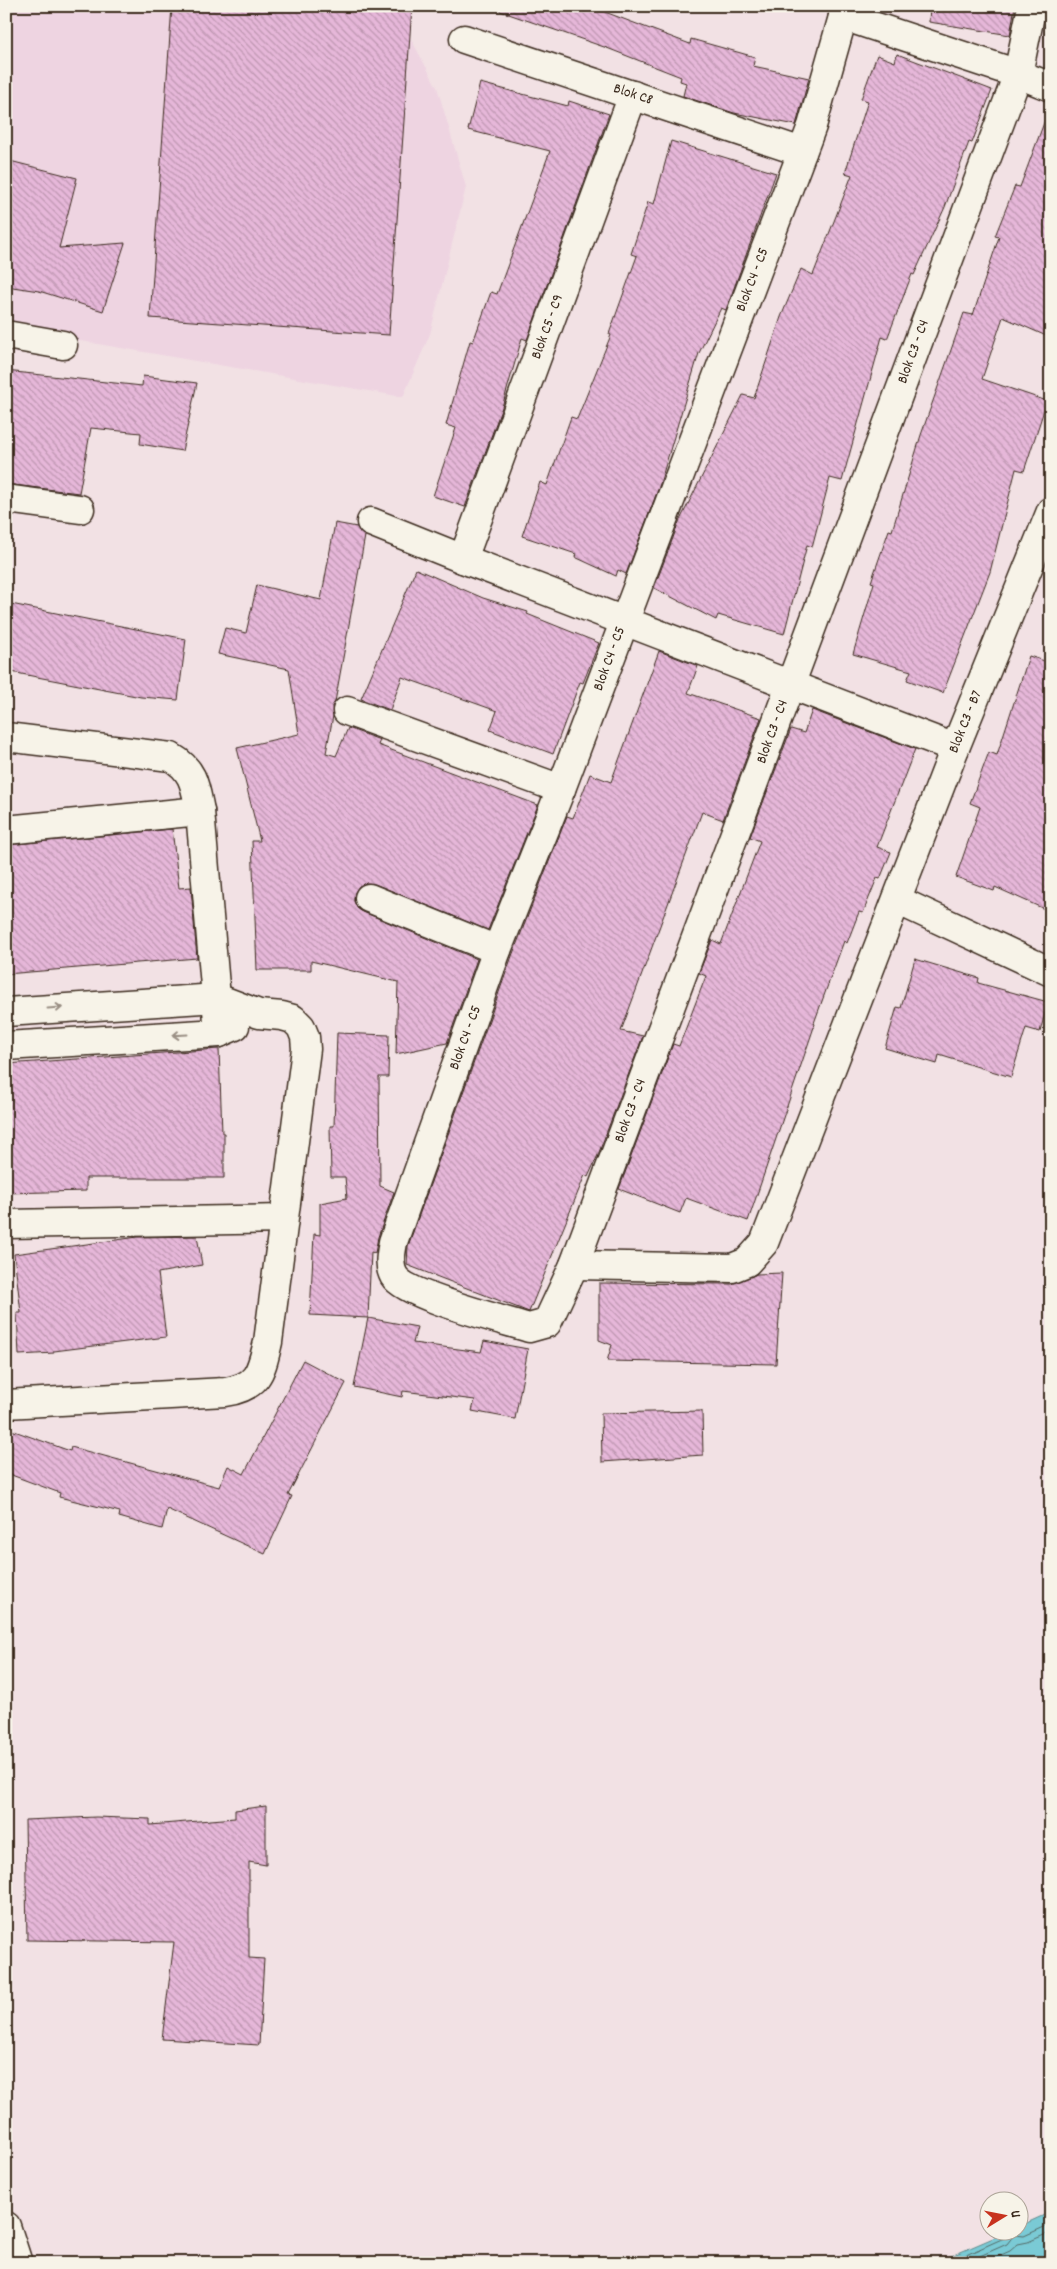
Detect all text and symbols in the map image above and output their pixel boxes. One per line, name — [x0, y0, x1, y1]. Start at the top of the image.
street label: Blok C8 — [610, 78, 656, 112]
street label: Blok C4 - C5 — [731, 245, 775, 315]
street label: Blok C5 - C9 — [526, 291, 570, 363]
street label: Blok C3 - C4 — [892, 317, 936, 387]
street label: Blok C4 - C5 — [588, 624, 632, 694]
street label: Blok C3 - B7 — [943, 687, 989, 757]
street label: Blok C3 - C4 — [751, 697, 795, 767]
street label: Blok C4 - C5 — [444, 1003, 488, 1073]
one-way arrow — [47, 1004, 63, 1013]
one-way arrow — [172, 1031, 188, 1040]
street label: Blok C3 - C4 — [609, 1076, 653, 1146]
north arrow — [980, 2192, 1030, 2242]
text: U — [1004, 2209, 1025, 2219]

